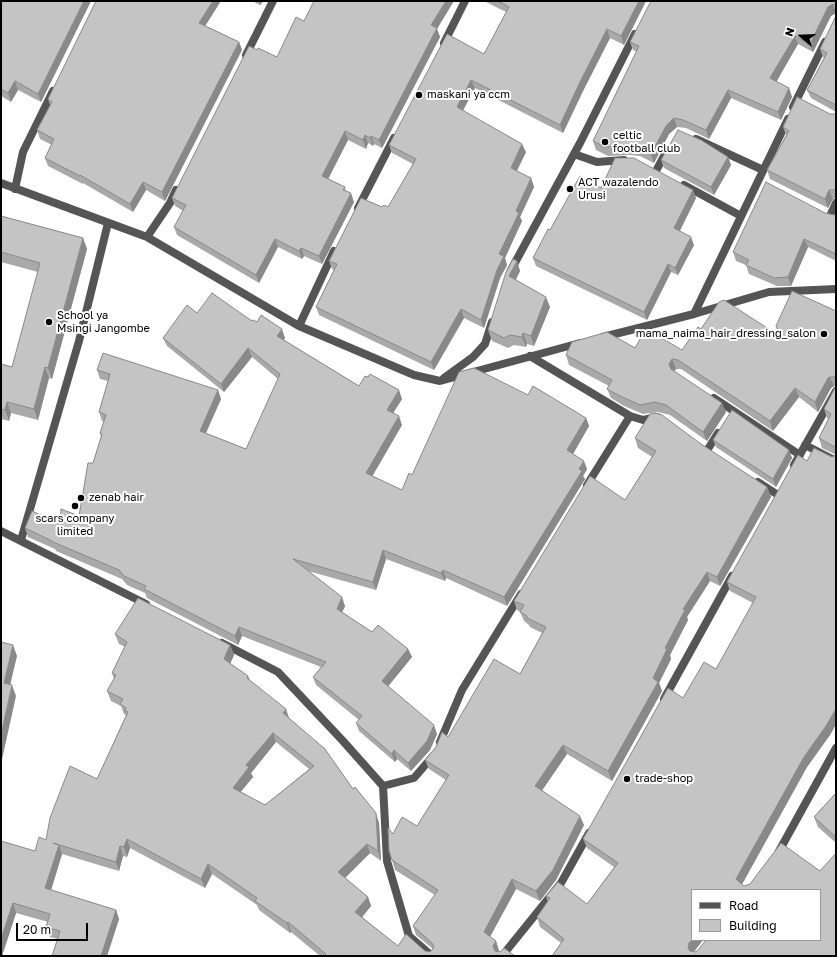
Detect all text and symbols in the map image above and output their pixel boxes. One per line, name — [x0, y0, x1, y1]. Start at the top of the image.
north arrow — [781, 16, 821, 56]
text: N — [782, 26, 797, 38]
place label: maskani ya ccm — [427, 88, 510, 102]
marker: maskani ya ccm — [414, 90, 424, 100]
place label: celtic football club — [613, 129, 680, 155]
marker: celtic football club — [600, 137, 610, 147]
place label: ACT wazalendo Urusi — [578, 176, 659, 202]
marker: ACT wazalendo Urusi — [565, 184, 575, 194]
place label: School ya Msingi Jangombe — [57, 309, 150, 335]
marker: School ya Msingi Jangombe — [44, 317, 54, 327]
place label: mama_naima_hair_dressing_salon — [636, 327, 816, 341]
marker: mama_naima_hair_dressing_salon — [819, 329, 829, 339]
place label: zenab hair — [89, 491, 144, 505]
marker: zenab hair — [76, 493, 86, 503]
marker: scars company limited — [70, 501, 80, 511]
place label: scars company limited — [36, 512, 114, 538]
place label: trade-shop — [635, 772, 693, 786]
marker: trade-shop — [622, 774, 632, 784]
legend — [691, 889, 821, 941]
text: Road — [729, 898, 758, 913]
scale bar — [18, 915, 90, 941]
text: Building — [729, 918, 777, 933]
text: 20 m — [23, 922, 51, 937]

